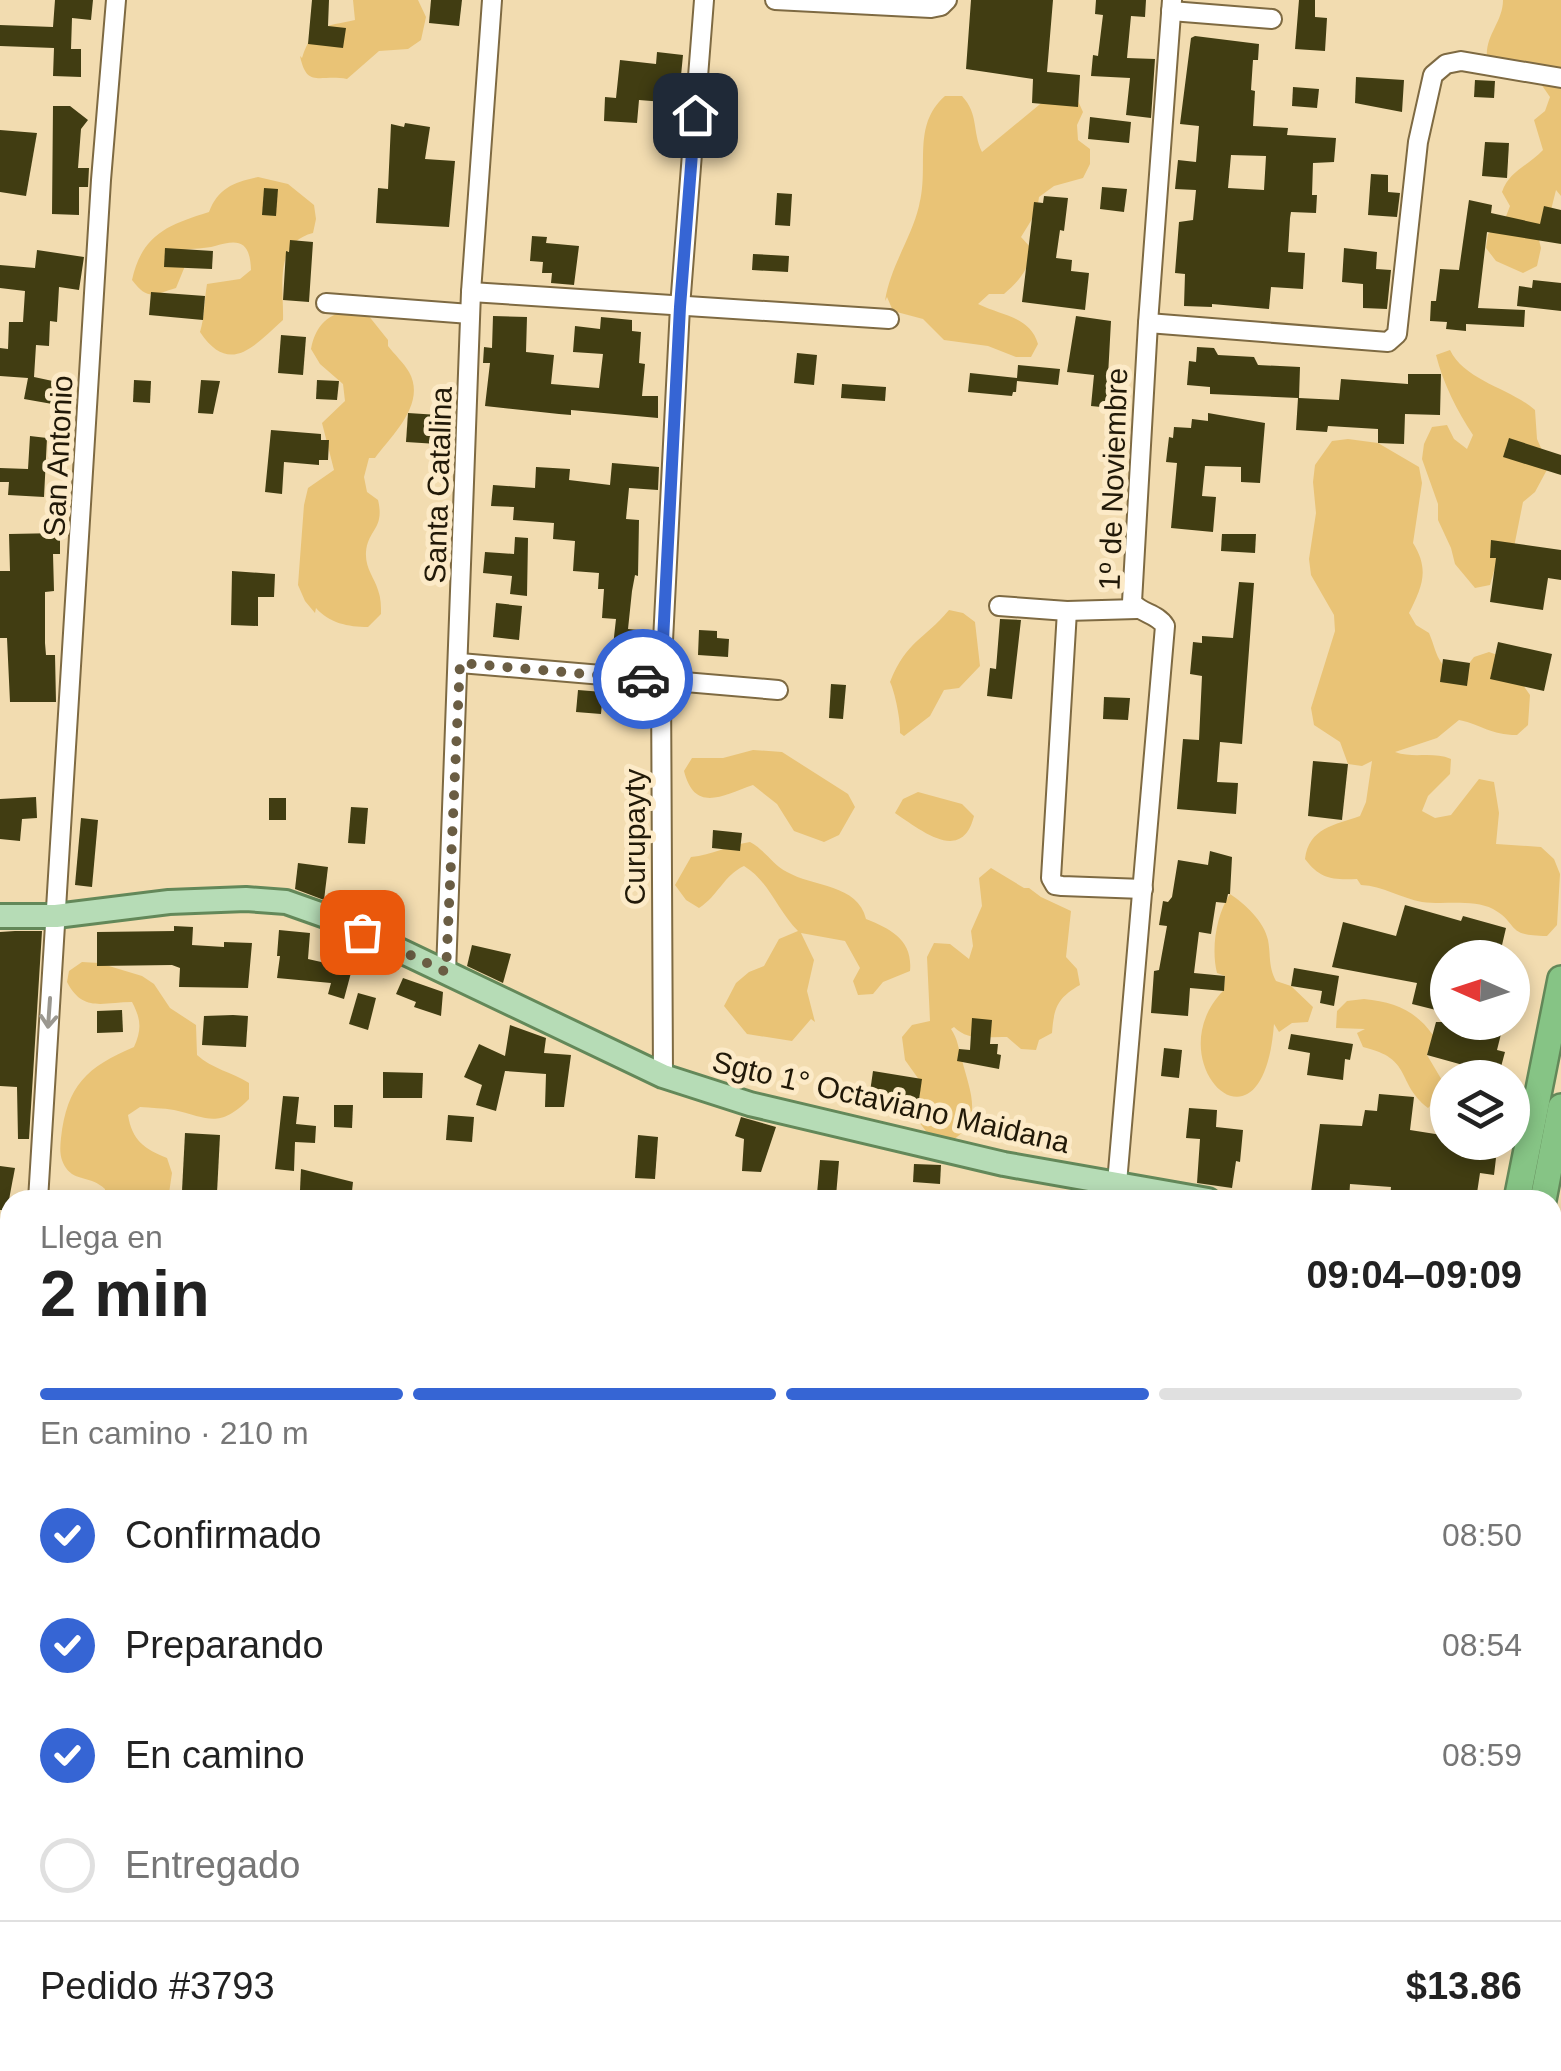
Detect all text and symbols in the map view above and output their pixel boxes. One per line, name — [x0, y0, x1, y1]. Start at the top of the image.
pin — [653, 73, 738, 158]
icon: home — [668, 88, 723, 143]
street label: 1º de Noviembre — [1093, 367, 1133, 591]
street label: San Antonio — [37, 374, 79, 538]
street label: Santa Catalina — [418, 386, 458, 584]
courier — [593, 629, 693, 729]
icon: car — [616, 652, 671, 707]
street label: Curupayty — [618, 769, 651, 905]
pin — [320, 890, 405, 975]
icon: bag — [335, 905, 390, 960]
north arrow — [1430, 940, 1530, 1040]
map controls — [1430, 940, 1530, 1160]
one-way arrow — [39, 996, 58, 1028]
street label: Sgto 1° Octaviano Maidana — [709, 1045, 1073, 1159]
button: layers — [1430, 1060, 1530, 1160]
text: Llega en — [40, 1219, 163, 1255]
text: 09:04–09:09 — [1306, 1254, 1522, 1296]
text: 2 min — [40, 1257, 210, 1330]
text: En camino · 210 m — [40, 1415, 309, 1451]
icon: check — [40, 1508, 95, 1563]
text: Confirmado — [125, 1514, 321, 1556]
text: 08:50 — [1442, 1517, 1522, 1553]
icon: check — [40, 1618, 95, 1673]
text: Preparando — [125, 1624, 324, 1666]
text: 08:54 — [1442, 1627, 1522, 1663]
icon: check — [40, 1728, 95, 1783]
text: En camino — [125, 1734, 305, 1776]
text: 08:59 — [1442, 1737, 1522, 1773]
text: Entregado — [125, 1844, 300, 1886]
text: Pedido #3793 — [40, 1965, 275, 2007]
text: $13.86 — [1406, 1965, 1522, 2007]

